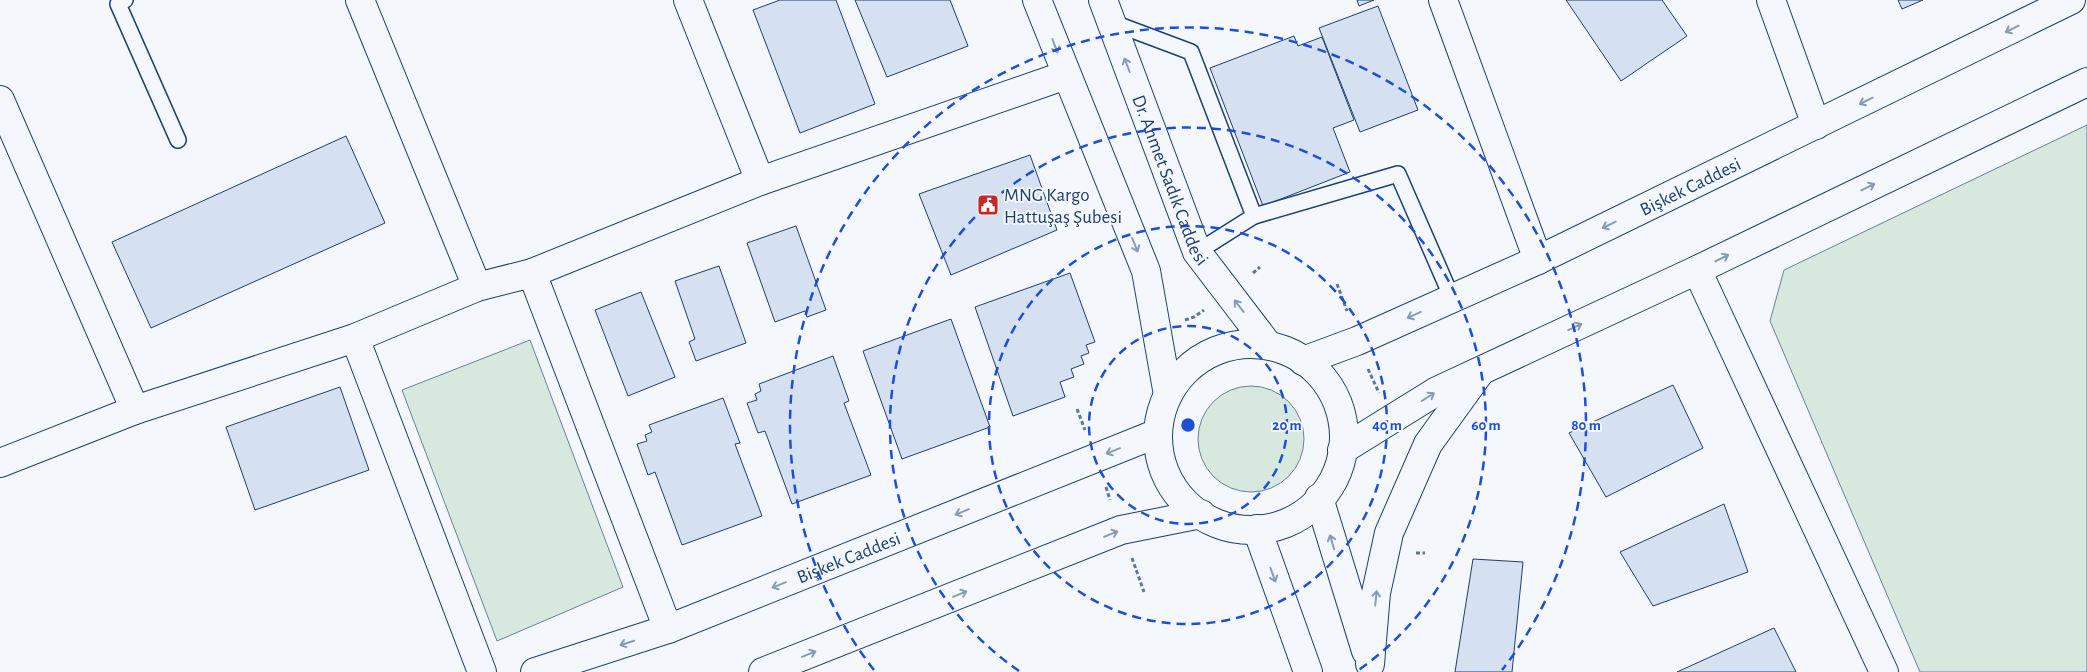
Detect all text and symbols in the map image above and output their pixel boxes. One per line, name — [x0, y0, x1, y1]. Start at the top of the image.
one-way arrow — [2004, 25, 2019, 35]
one-way arrow — [1051, 38, 1060, 53]
one-way arrow — [1122, 58, 1131, 74]
street label: Dr. Ahmet Sadık Caddesi — [1128, 93, 1211, 269]
one-way arrow — [1859, 97, 1874, 106]
street label: Bişkek Caddesi — [1637, 155, 1744, 220]
one-way arrow — [1860, 182, 1875, 192]
place label: MNG Kargo Hattuşaş Şubesi — [1004, 186, 1122, 227]
public building icon: MNG Kargo Hattuşaş Şubesi — [976, 193, 1000, 217]
one-way arrow — [1602, 221, 1617, 231]
one-way arrow — [1131, 237, 1141, 252]
one-way arrow — [1714, 253, 1729, 262]
one-way arrow — [1233, 300, 1244, 313]
one-way arrow — [1407, 311, 1422, 321]
one-way arrow — [1567, 322, 1582, 332]
one-way arrow — [1421, 392, 1435, 402]
centre of rings — [1179, 416, 1197, 434]
text: 20 m — [1272, 418, 1302, 433]
text: 40 m — [1372, 418, 1402, 433]
text: 60 m — [1471, 418, 1501, 433]
text: 80 m — [1571, 418, 1601, 433]
one-way arrow — [1106, 447, 1121, 456]
one-way arrow — [955, 507, 970, 517]
street label: Bişkek Caddesi — [795, 529, 903, 587]
one-way arrow — [1103, 529, 1118, 538]
one-way arrow — [1326, 534, 1336, 550]
one-way arrow — [1269, 567, 1279, 583]
one-way arrow — [772, 581, 787, 590]
one-way arrow — [952, 589, 967, 598]
one-way arrow — [1371, 591, 1380, 607]
one-way arrow — [619, 638, 635, 648]
one-way arrow — [801, 649, 816, 658]

